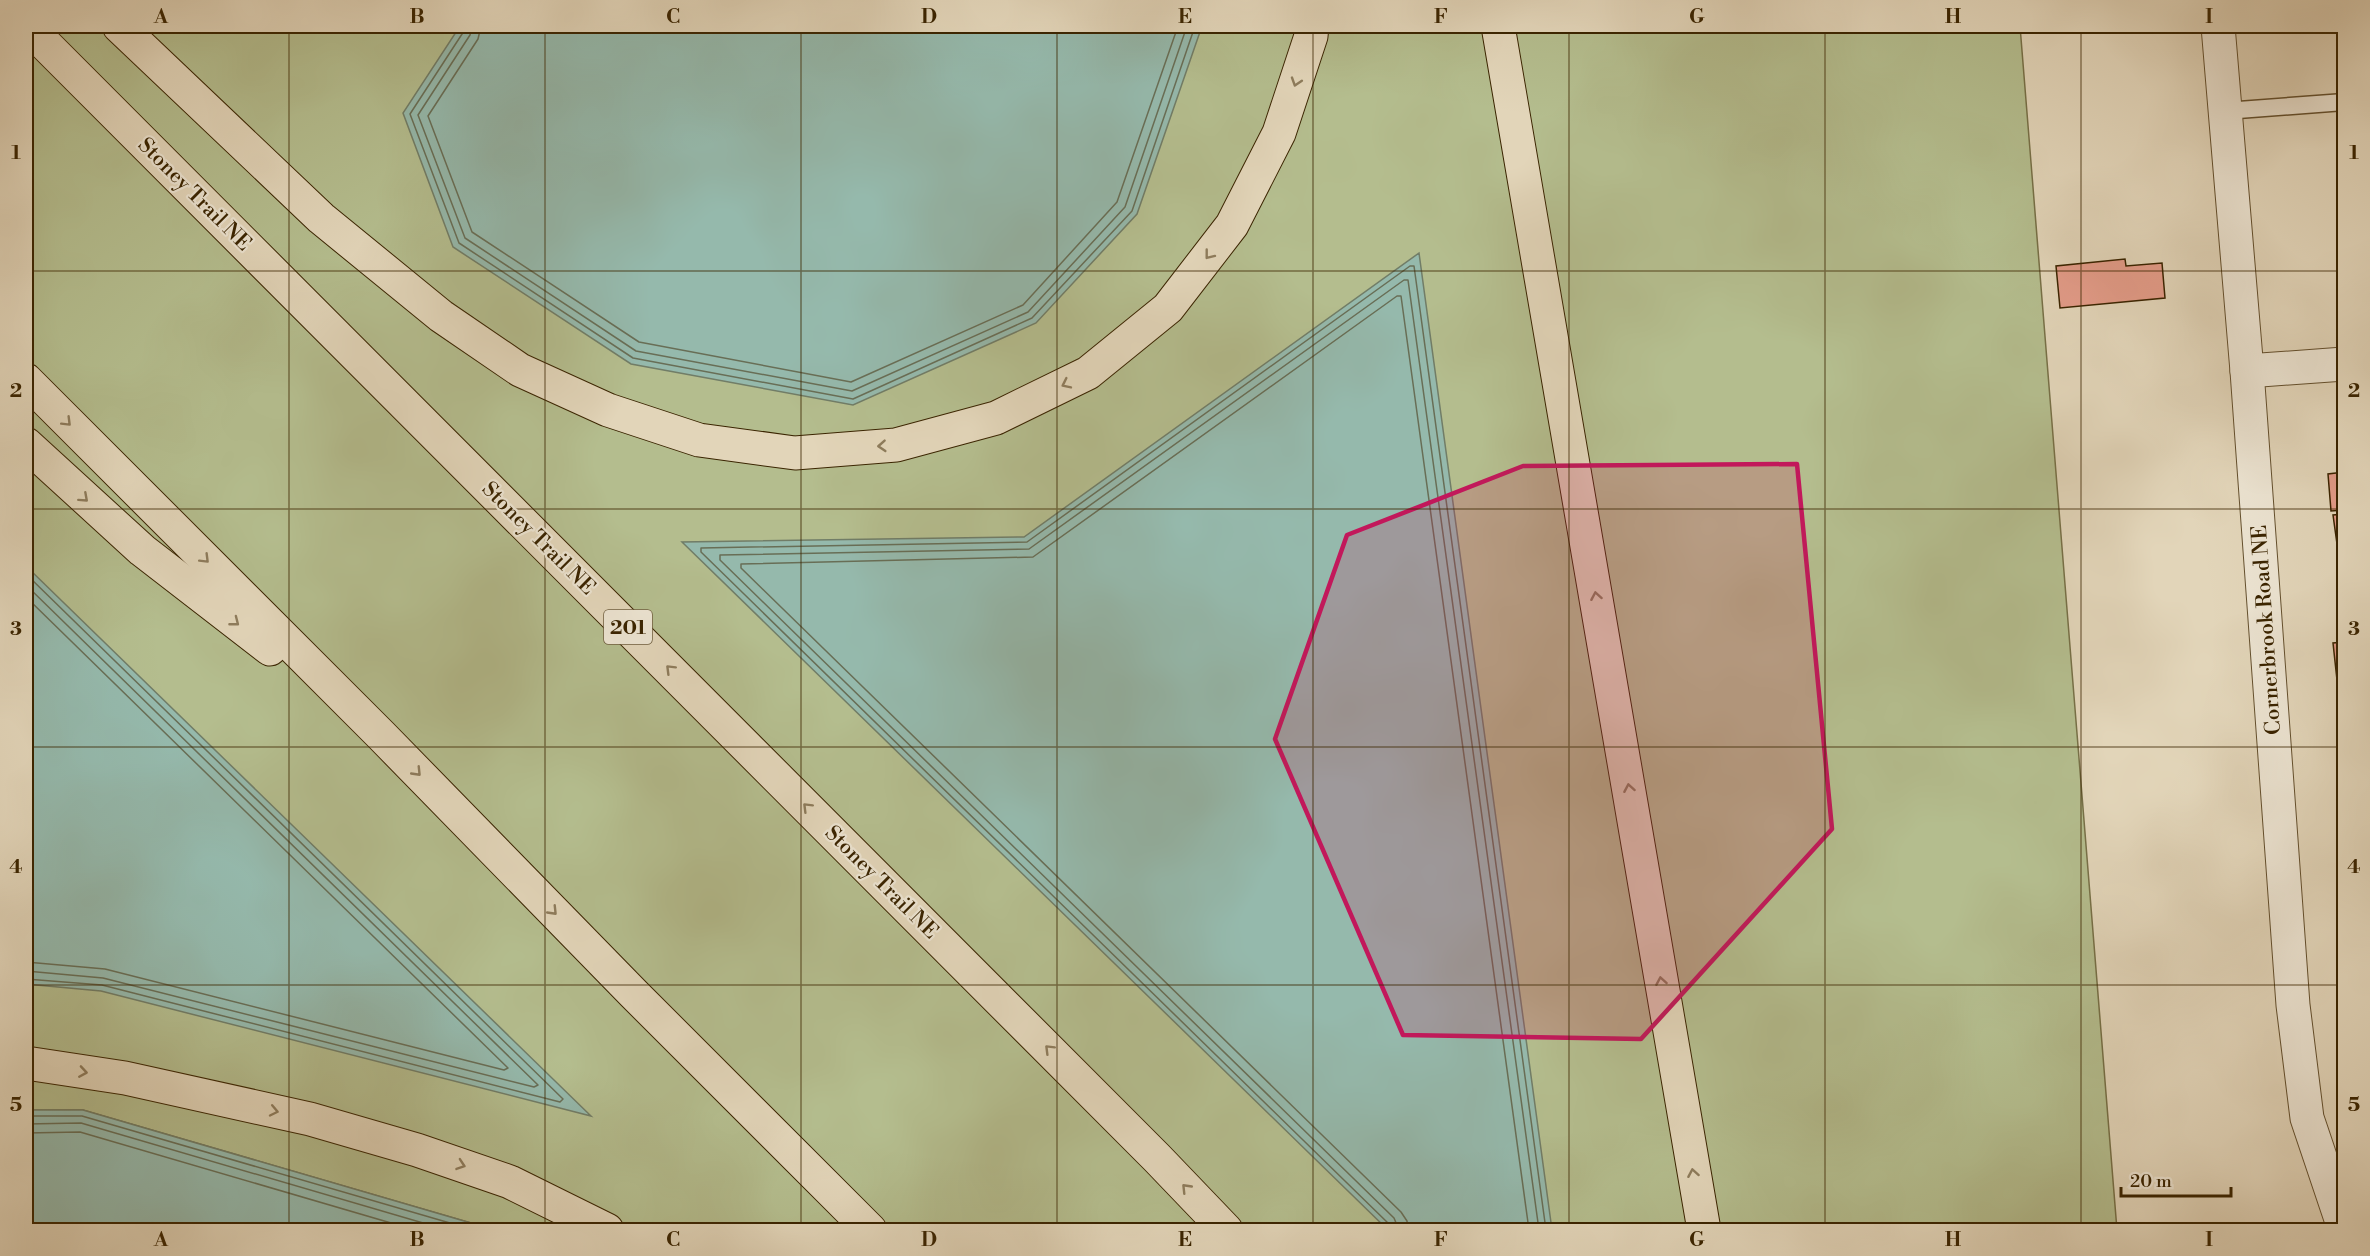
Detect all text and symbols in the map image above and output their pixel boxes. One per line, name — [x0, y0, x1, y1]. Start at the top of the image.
text: A — [153, 5, 169, 30]
text: B — [409, 5, 425, 30]
text: C — [666, 5, 680, 30]
text: D — [921, 5, 937, 30]
text: E — [1178, 5, 1192, 30]
text: F — [1434, 5, 1448, 30]
text: G — [1689, 5, 1705, 30]
text: H — [1945, 5, 1962, 30]
text: I — [2205, 5, 2213, 30]
one-way arrow — [1291, 76, 1303, 87]
street label: Stoney Trail NE — [132, 133, 256, 257]
text: 1 — [11, 141, 21, 166]
text: 1 — [2349, 141, 2359, 166]
one-way arrow — [1206, 248, 1217, 259]
one-way arrow — [1061, 376, 1072, 388]
text: 2 — [10, 379, 22, 404]
text: 2 — [2348, 379, 2360, 404]
one-way arrow — [59, 414, 70, 425]
one-way arrow — [878, 439, 887, 452]
street label: Stoney Trail NE — [476, 477, 600, 601]
one-way arrow — [77, 490, 88, 501]
street label: Cornerbrook Road NE — [2247, 524, 2287, 736]
one-way arrow — [198, 553, 209, 563]
one-way arrow — [1591, 592, 1603, 601]
road number: 201 — [604, 610, 652, 644]
one-way arrow — [228, 614, 239, 625]
text: 3 — [10, 617, 22, 642]
text: 3 — [2348, 617, 2360, 642]
one-way arrow — [666, 666, 677, 677]
one-way arrow — [410, 765, 421, 775]
one-way arrow — [1623, 784, 1635, 793]
one-way arrow — [804, 804, 815, 815]
street label: Stoney Trail NE — [819, 821, 943, 945]
text: 4 — [9, 855, 23, 880]
text: 4 — [2347, 855, 2361, 880]
one-way arrow — [546, 904, 557, 915]
one-way arrow — [1655, 976, 1668, 986]
one-way arrow — [1045, 1046, 1056, 1057]
one-way arrow — [79, 1065, 88, 1077]
text: 5 — [10, 1093, 22, 1118]
text: 5 — [2348, 1093, 2360, 1118]
one-way arrow — [269, 1103, 279, 1116]
one-way arrow — [455, 1158, 466, 1171]
scale bar — [2121, 1160, 2230, 1198]
one-way arrow — [1687, 1168, 1700, 1178]
text: 20 m — [2130, 1170, 2172, 1193]
one-way arrow — [1182, 1184, 1193, 1195]
text: A — [153, 1228, 169, 1253]
text: B — [409, 1228, 425, 1253]
text: C — [666, 1228, 680, 1253]
text: D — [921, 1228, 937, 1253]
text: E — [1178, 1228, 1192, 1253]
text: F — [1434, 1228, 1448, 1253]
text: G — [1689, 1228, 1705, 1253]
text: H — [1945, 1228, 1962, 1253]
text: I — [2205, 1228, 2213, 1253]

